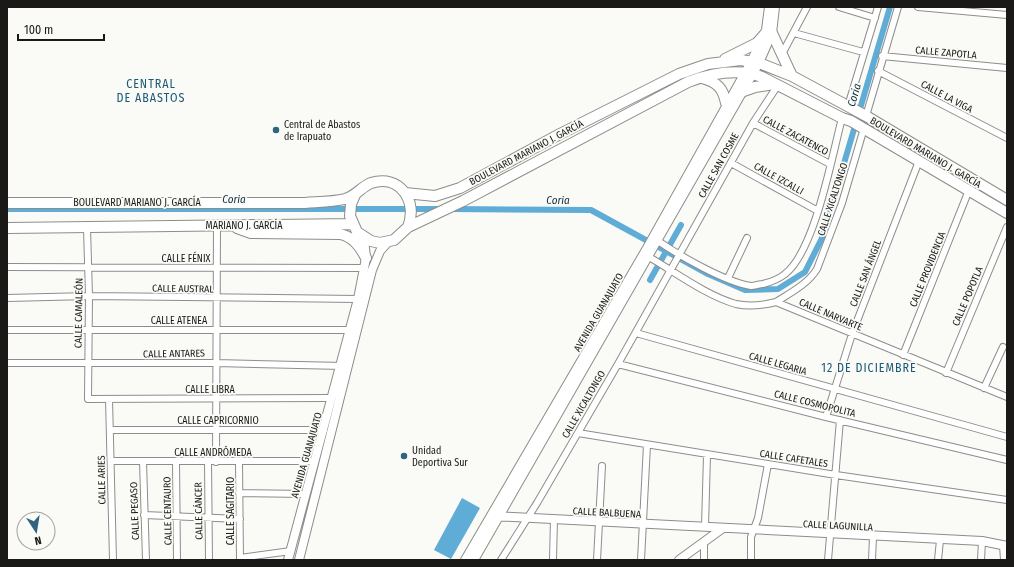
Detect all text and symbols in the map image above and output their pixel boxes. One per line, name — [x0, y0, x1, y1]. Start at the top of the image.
scale bar — [18, 16, 104, 42]
text: 100 m — [24, 23, 53, 37]
street label: CALLE ZAPOTLA — [915, 44, 978, 62]
district label: CENTRAL DE ABASTOS — [117, 77, 185, 105]
street label: CALLE LA VIGA — [919, 78, 975, 116]
water label: Coria — [845, 82, 864, 108]
street label: BOULEVARD MARIANO J. GARCÍA — [868, 113, 985, 191]
street label: CALLE ZACATENCO — [761, 114, 830, 158]
street label: BOULEVARD MARIANO J. GARCÍA — [466, 116, 586, 188]
place label: Central de Abastos de Irapuato — [284, 119, 360, 143]
marker: Central de Abastos de Irapuato — [271, 125, 281, 135]
street label: CALLE SAN COSME — [696, 131, 742, 200]
street label: CALLE IZCALLI — [751, 160, 806, 197]
street label: CALLE XICALTONGO — [815, 161, 850, 237]
water label: Coria — [222, 193, 246, 206]
water label: Coria — [546, 194, 570, 207]
street label: BOULEVARD MARIANO J. GARCÍA — [73, 195, 201, 209]
street label: MARIANO J. GARCÍA — [206, 218, 283, 232]
street label: CALLE PROVIDENCIA — [907, 229, 949, 309]
street label: CALLE SAN ÁNGEL — [846, 237, 884, 309]
street label: CALLE FÉNIX — [162, 251, 211, 265]
street label: CALLE POPOTLA — [950, 264, 986, 328]
street label: AVENIDA GUANAJUATO — [571, 271, 626, 354]
street label: CALLE CAMALEÓN — [70, 278, 86, 348]
street label: CALLE AUSTRAL — [152, 282, 215, 296]
street label: CALLE NARVARTE — [797, 296, 864, 334]
street label: CALLE ATENEA — [151, 315, 208, 327]
street label: CALLE ANTARES — [143, 347, 205, 361]
street label: CALLE LEGARIA — [747, 350, 809, 378]
district label: 12 DE DICIEMBRE — [821, 361, 917, 375]
street label: CALLE XICALTONGO — [560, 368, 608, 441]
street label: CALLE LIBRA — [185, 384, 235, 396]
street label: CALLE COSMOPOLITA — [773, 388, 857, 420]
street label: AVENIDA GUANAJUATO — [289, 411, 325, 500]
street label: CALLE CAPRICORNIO — [177, 415, 259, 427]
street label: CALLE ANDRÓMEDA — [174, 445, 253, 459]
place label: Unidad Deportiva Sur — [412, 445, 468, 469]
street label: CALLE CAFETALES — [759, 448, 829, 470]
marker: Unidad Deportiva Sur — [399, 451, 409, 461]
street label: CALLE ARIES — [96, 455, 108, 505]
street label: CALLE CENTAURO — [161, 476, 175, 546]
street label: CALLE SAGITARIO — [225, 477, 237, 545]
street label: CALLE CÁNCER — [190, 481, 206, 540]
street label: CALLE PEGASO — [128, 482, 142, 540]
street label: CALLE BALBUENA — [572, 505, 642, 521]
north arrow — [16, 511, 56, 551]
street label: CALLE LAGUNILLA — [803, 518, 874, 534]
text: N — [33, 533, 43, 547]

